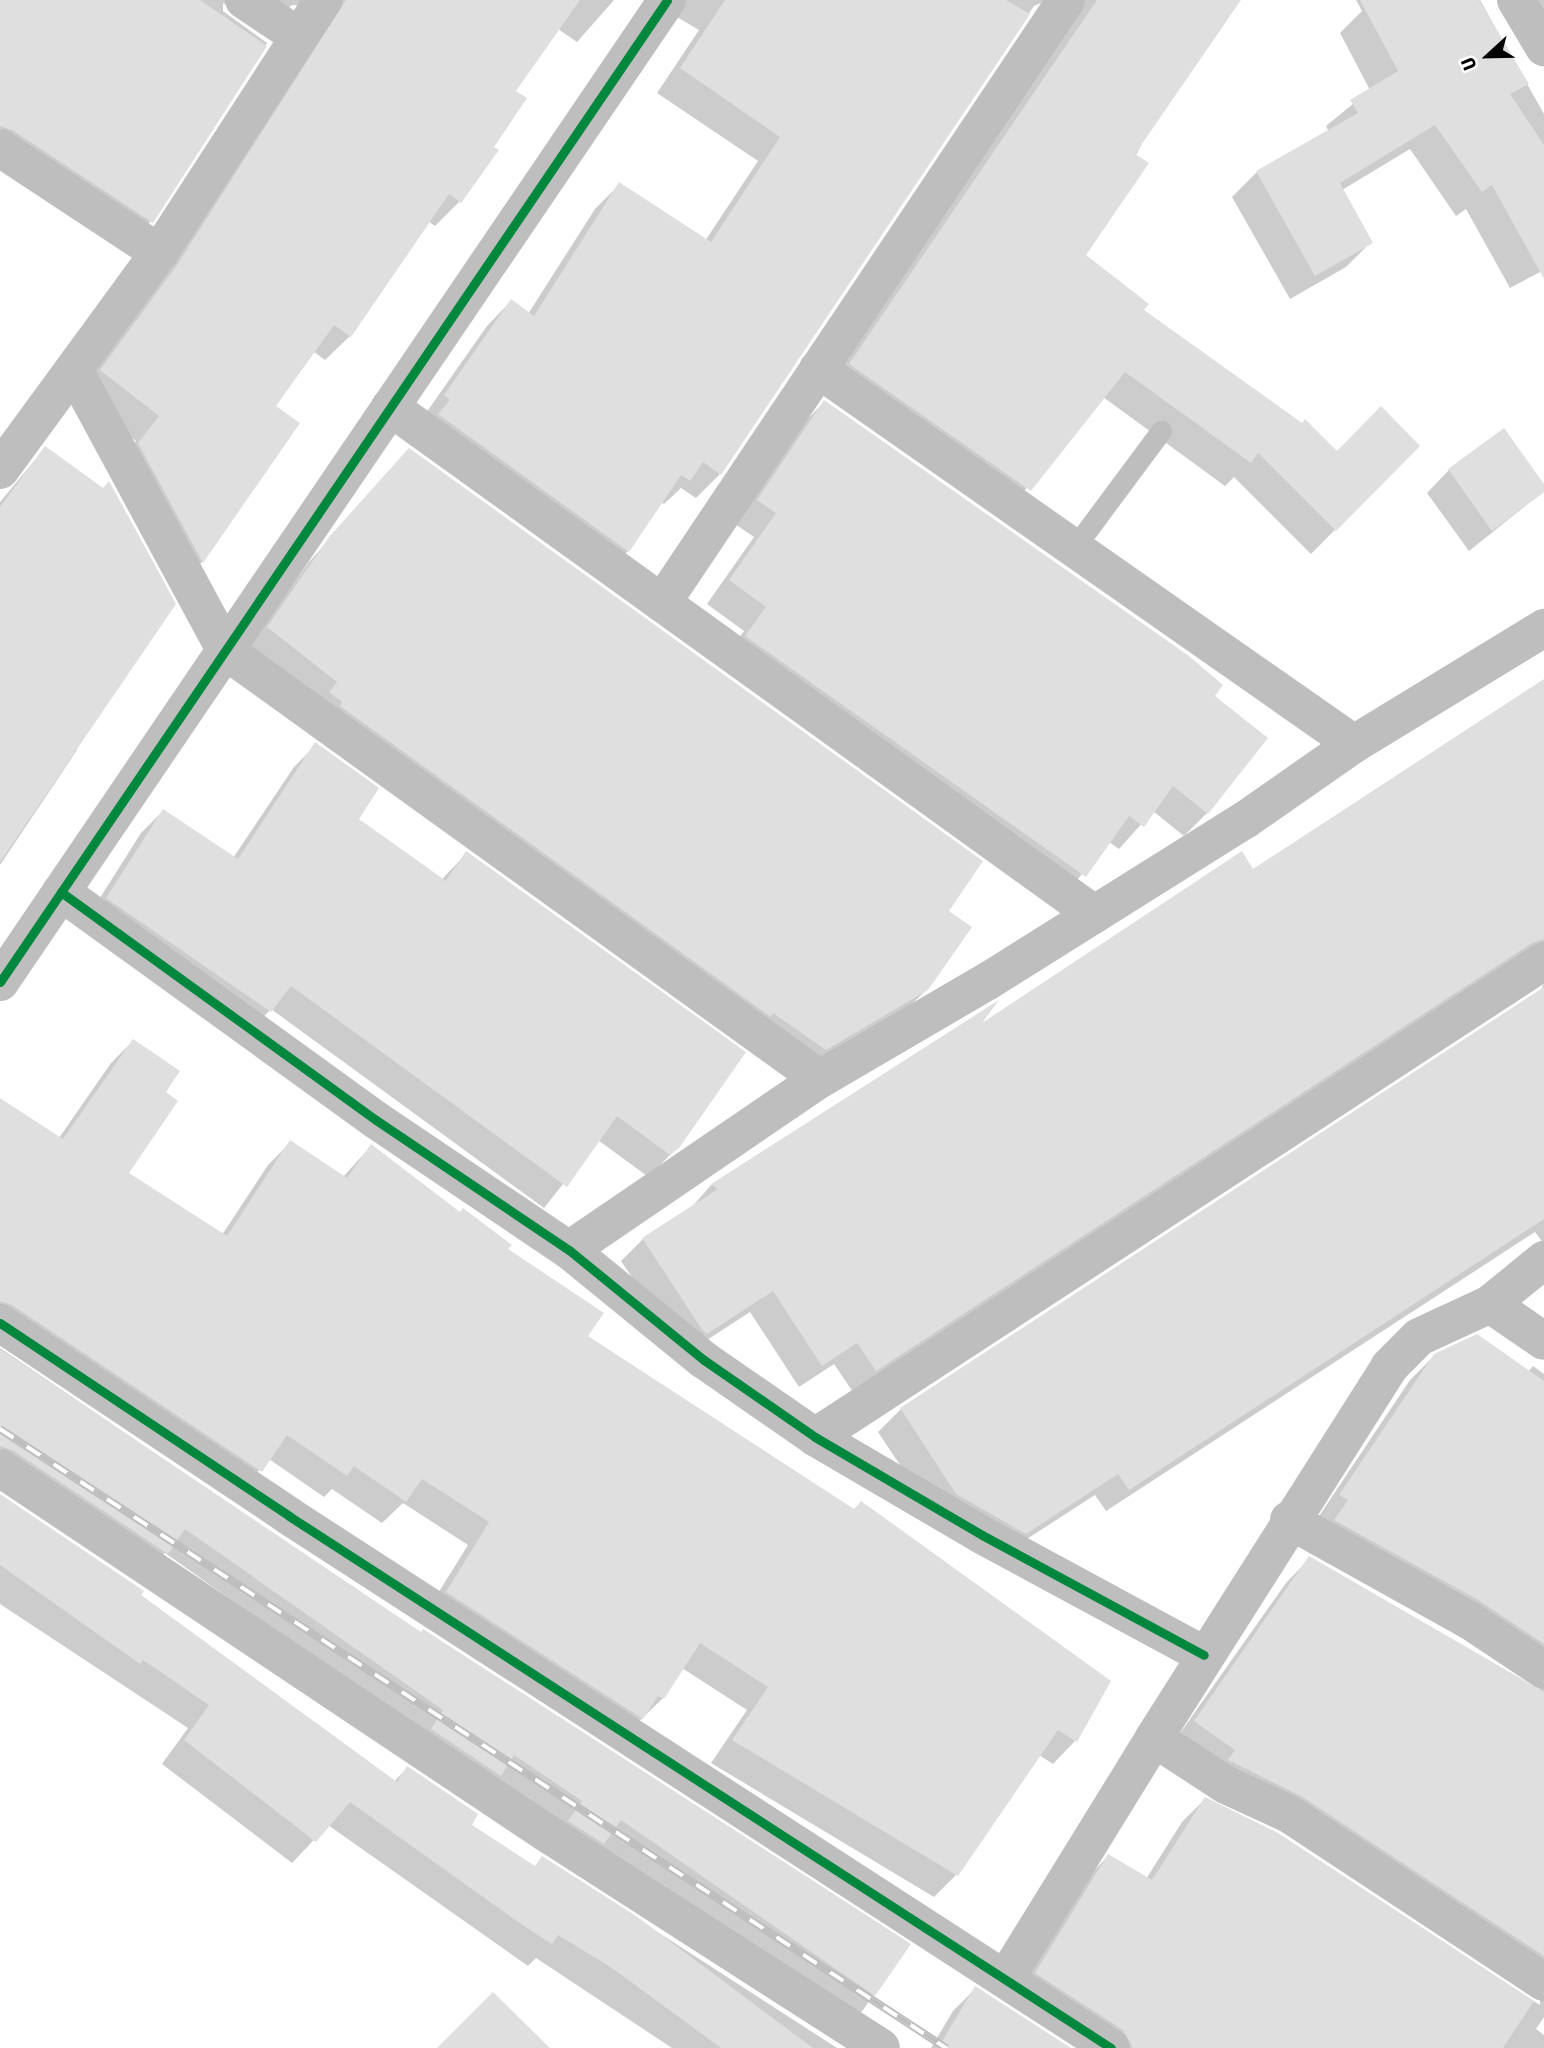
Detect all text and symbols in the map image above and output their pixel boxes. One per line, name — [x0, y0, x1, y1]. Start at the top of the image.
north arrow — [1453, 21, 1523, 91]
text: U — [1456, 55, 1481, 73]

